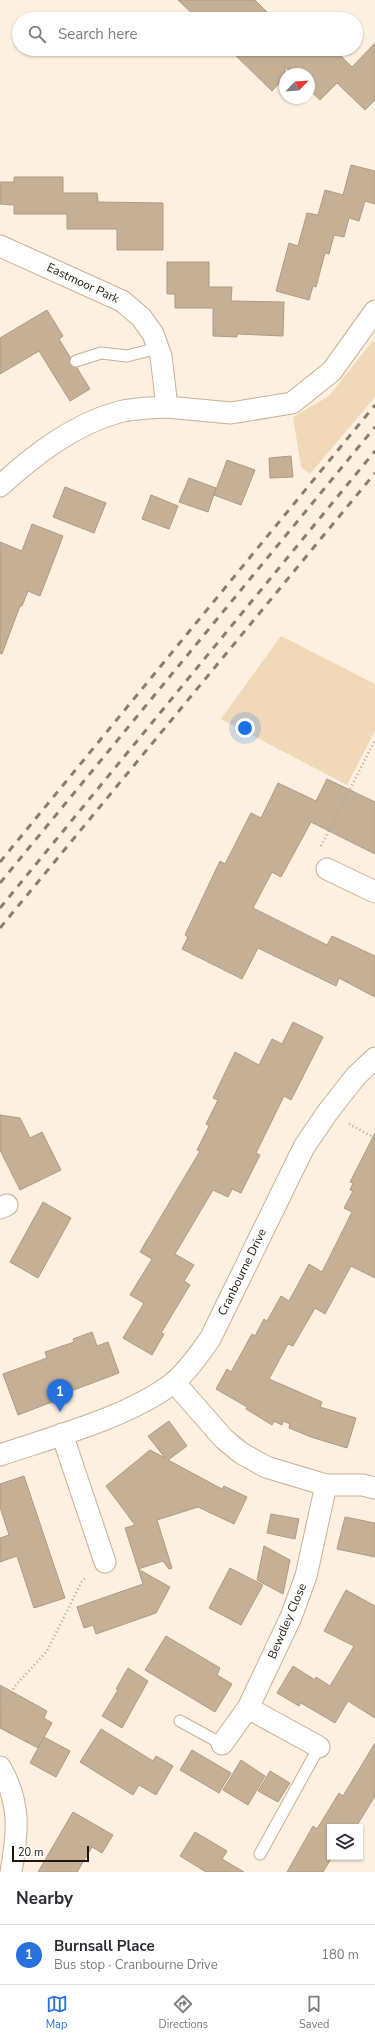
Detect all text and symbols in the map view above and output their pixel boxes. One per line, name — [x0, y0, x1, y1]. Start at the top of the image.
search box — [12, 12, 363, 56]
icon: search — [26, 23, 48, 45]
text: Search here — [58, 24, 138, 44]
north arrow — [279, 68, 315, 104]
street label: Eastmoor Park — [44, 259, 123, 307]
your location — [235, 718, 255, 738]
street label: Cranbourne Drive — [214, 1226, 270, 1318]
pin: 1 — [47, 1379, 73, 1412]
street label: Bewdley Close — [264, 1581, 310, 1661]
map controls — [327, 1824, 363, 1860]
button: layers — [327, 1824, 363, 1860]
scale bar — [12, 1844, 89, 1863]
text: 20 m — [18, 1845, 43, 1860]
text: Nearby — [16, 1887, 73, 1910]
text: Burnsall Place — [54, 1936, 155, 1956]
text: 1 — [25, 1946, 33, 1964]
text: 180 m — [321, 1946, 359, 1964]
text: Bus stop · Cranbourne Drive — [54, 1956, 218, 1974]
tab: Map — [46, 1993, 68, 2032]
tab: Directions — [159, 1993, 208, 2032]
tab: Saved — [299, 1993, 329, 2032]

